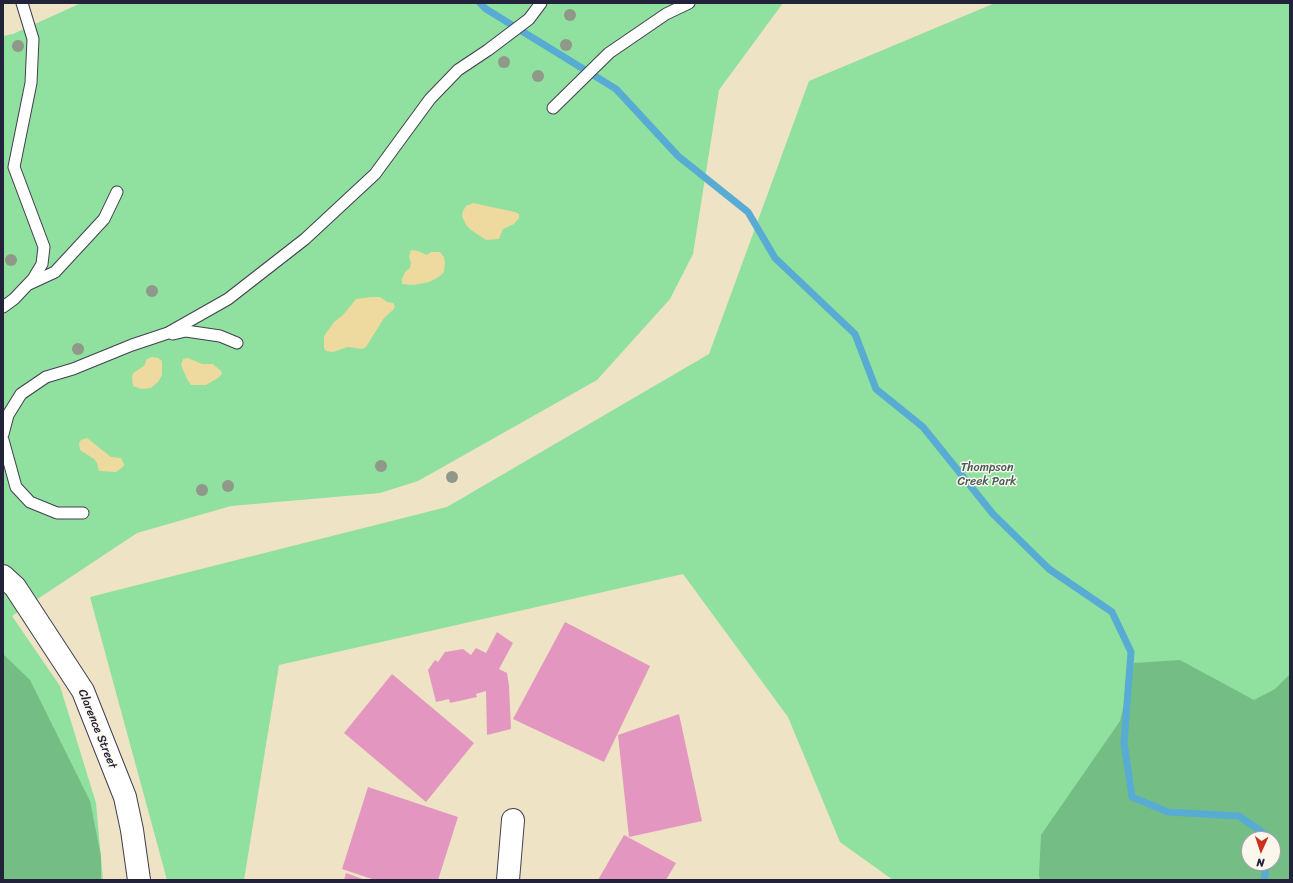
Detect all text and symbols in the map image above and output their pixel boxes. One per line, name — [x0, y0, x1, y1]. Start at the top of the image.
park label: Thompson Creek Park — [958, 461, 1016, 489]
street label: Clarence Street — [75, 687, 119, 771]
north arrow — [1241, 831, 1281, 871]
text: N — [1256, 853, 1265, 872]

